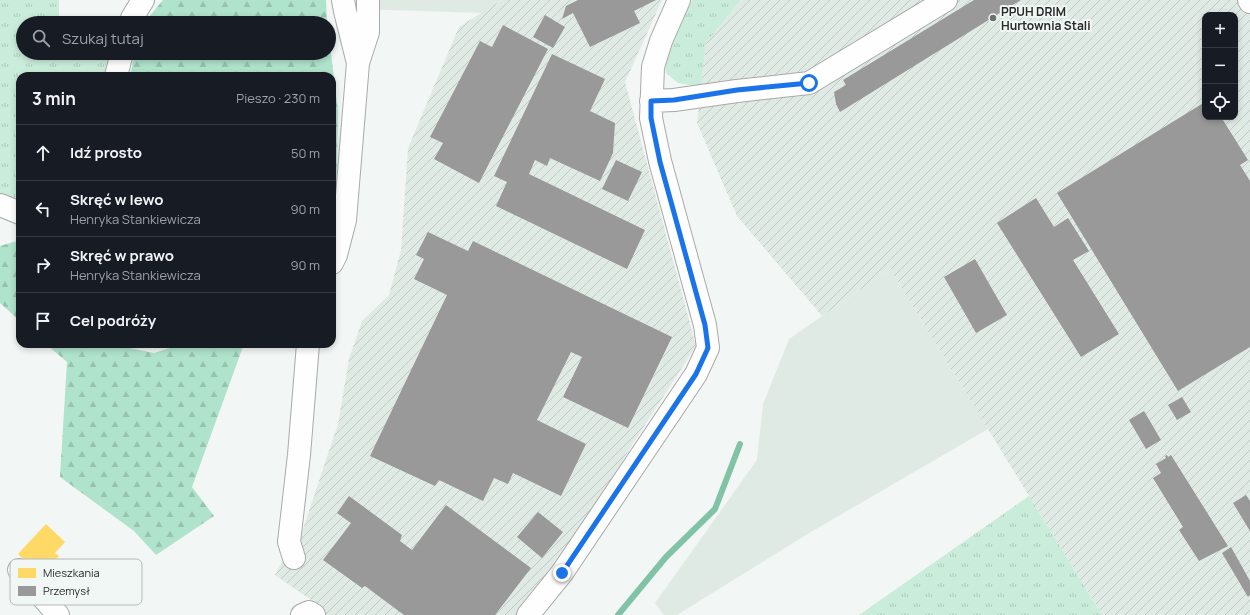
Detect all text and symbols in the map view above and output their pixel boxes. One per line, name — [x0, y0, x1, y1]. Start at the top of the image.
place label: PPUH DRIM Hurtownia Stali — [1001, 3, 1091, 34]
map controls — [1202, 12, 1238, 120]
button: + — [1202, 12, 1238, 48]
marker: PPUH DRIM Hurtownia Stali — [988, 13, 998, 23]
search box — [16, 16, 336, 60]
icon: search — [30, 27, 52, 49]
text: Szukaj tutaj — [62, 28, 144, 49]
button: − — [1202, 48, 1238, 84]
route start — [800, 74, 818, 92]
button: locate — [1202, 84, 1238, 120]
text: 3 min — [32, 87, 76, 110]
text: Pieszo · 230 m — [236, 89, 320, 107]
icon: ahead — [32, 142, 54, 164]
text: Idź prosto — [70, 142, 142, 163]
text: 50 m — [291, 144, 320, 162]
text: Skręć w lewo — [70, 189, 164, 210]
icon: left — [32, 198, 54, 220]
text: 90 m — [290, 200, 320, 218]
text: Henryka Stankiewicza — [70, 210, 201, 228]
text: Skręć w prawo — [70, 245, 174, 266]
icon: right — [32, 254, 54, 276]
text: 90 m — [290, 256, 320, 274]
text: Henryka Stankiewicza — [70, 266, 201, 284]
icon: arrive — [32, 310, 54, 332]
text: Cel podróży — [70, 310, 156, 331]
legend — [10, 559, 142, 605]
route end — [553, 564, 571, 582]
text: Mieszkania — [43, 565, 100, 580]
text: Przemysł — [43, 583, 90, 598]

